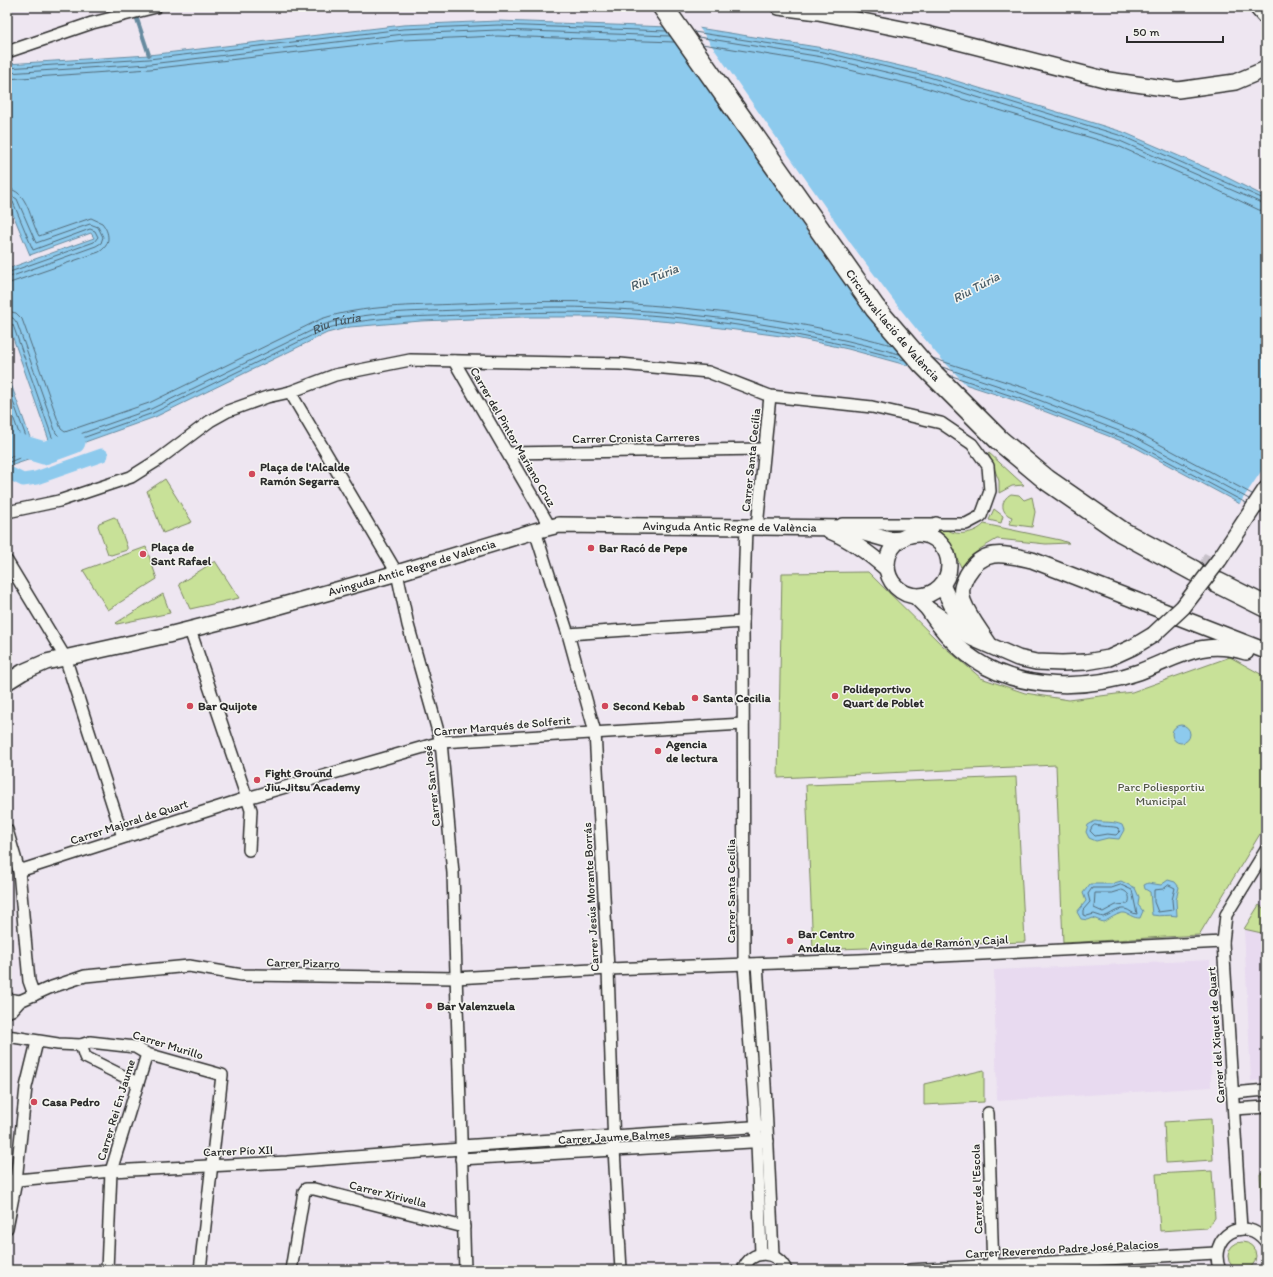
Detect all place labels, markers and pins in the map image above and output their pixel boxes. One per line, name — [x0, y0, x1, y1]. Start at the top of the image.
place label: Plaça de l'Alcalde Ramón Segarra — [260, 460, 350, 489]
marker: Plaça de l'Alcalde Ramón Segarra — [247, 469, 257, 479]
place label: Plaça de Sant Rafael — [151, 540, 212, 568]
place label: Bar Racó de Pepe — [599, 541, 688, 556]
marker: Bar Racó de Pepe — [586, 543, 596, 553]
marker: Plaça de Sant Rafael — [138, 549, 148, 559]
place label: Polideportivo Quart de Poblet — [843, 682, 924, 710]
place label: Santa Cecilia — [703, 691, 772, 705]
marker: Polideportivo Quart de Poblet — [830, 691, 840, 701]
marker: Santa Cecilia — [690, 693, 700, 703]
place label: Bar Quijote — [198, 699, 257, 714]
place label: Second Kebab — [613, 699, 685, 713]
marker: Bar Quijote — [185, 701, 195, 711]
marker: Second Kebab — [600, 701, 610, 711]
place label: Agencia de lectura — [665, 737, 718, 765]
marker: Agencia de lectura — [653, 746, 663, 756]
place label: Fight Ground Jiu-Jitsu Academy — [264, 766, 360, 795]
marker: Fight Ground Jiu-Jitsu Academy — [252, 775, 262, 785]
place label: Bar Centro Andaluz — [797, 927, 855, 955]
marker: Bar Centro Andaluz — [785, 936, 795, 946]
place label: Bar Valenzuela — [437, 999, 516, 1013]
marker: Bar Valenzuela — [424, 1001, 434, 1011]
place label: Casa Pedro — [42, 1095, 100, 1109]
marker: Casa Pedro — [29, 1097, 39, 1107]

